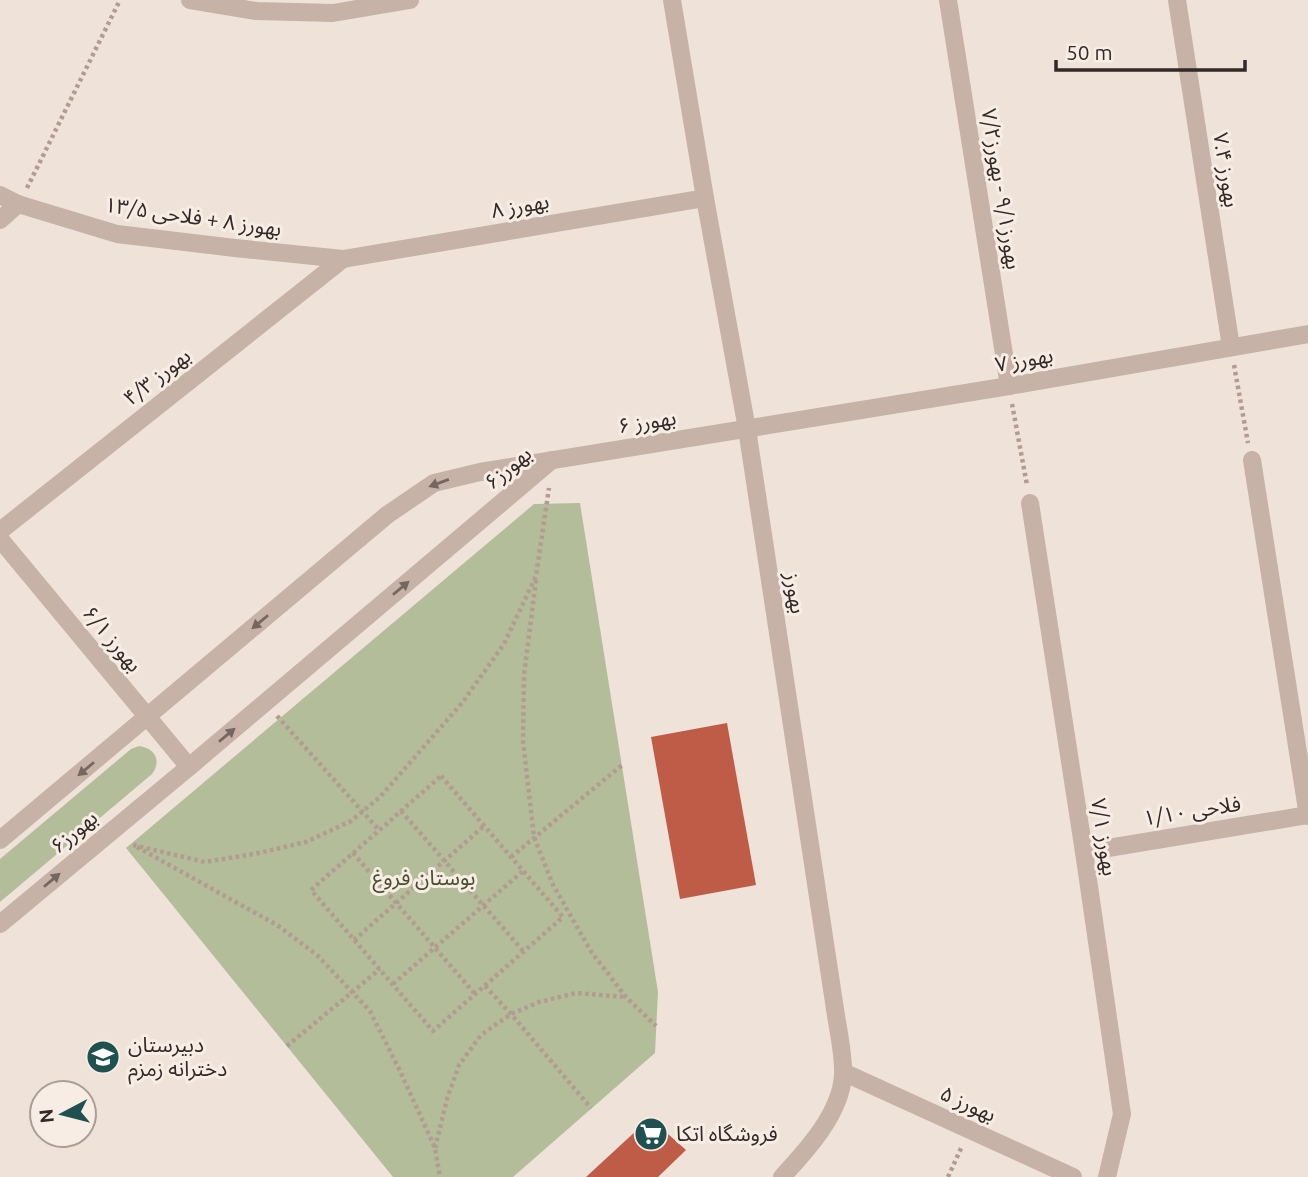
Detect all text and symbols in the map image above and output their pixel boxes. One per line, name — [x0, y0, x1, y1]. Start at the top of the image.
scale bar — [1056, 28, 1245, 72]
text: 50 m — [1066, 40, 1113, 64]
street label: بهورز۹/۱ - بهورز۷/۲ — [976, 107, 1027, 271]
street label: بهورز ۷.۴ — [1208, 131, 1245, 209]
street label: بهورز ۸ — [489, 188, 551, 223]
street label: بهورز ۸ + فلاحی ۱۳/۵ — [103, 192, 283, 241]
street label: بهورز ۷ — [993, 342, 1055, 377]
street label: بهورز ۴/۳ — [118, 343, 195, 411]
street label: بهورز ۶ — [616, 405, 678, 438]
street label: بهورز۶ — [479, 441, 536, 494]
one-way arrow — [429, 478, 450, 489]
street label: بهورز — [780, 569, 811, 615]
one-way arrow — [393, 581, 410, 596]
street label: بهورز ۶/۱ — [78, 601, 147, 677]
one-way arrow — [252, 615, 270, 630]
one-way arrow — [219, 728, 236, 743]
one-way arrow — [78, 761, 96, 776]
street label: فلاحی ۱/۱۰ — [1141, 790, 1242, 831]
street label: بهورز ۷/۱ — [1086, 796, 1123, 877]
street label: بهورز۶ — [45, 805, 102, 858]
park label: بوستان فروغ — [373, 865, 475, 893]
one-way arrow — [44, 873, 61, 888]
place label: دبیرستان دخترانه زمزم — [128, 1032, 227, 1085]
school or university icon: دبیرستان دخترانه زمزم — [84, 1038, 122, 1076]
north arrow — [28, 1079, 98, 1149]
street label: بهورز ۵ — [936, 1080, 1000, 1127]
text: N — [34, 1108, 58, 1124]
supermarket icon: فروشگاه اتکا — [632, 1115, 670, 1153]
place label: فروشگاه اتکا — [676, 1121, 778, 1146]

